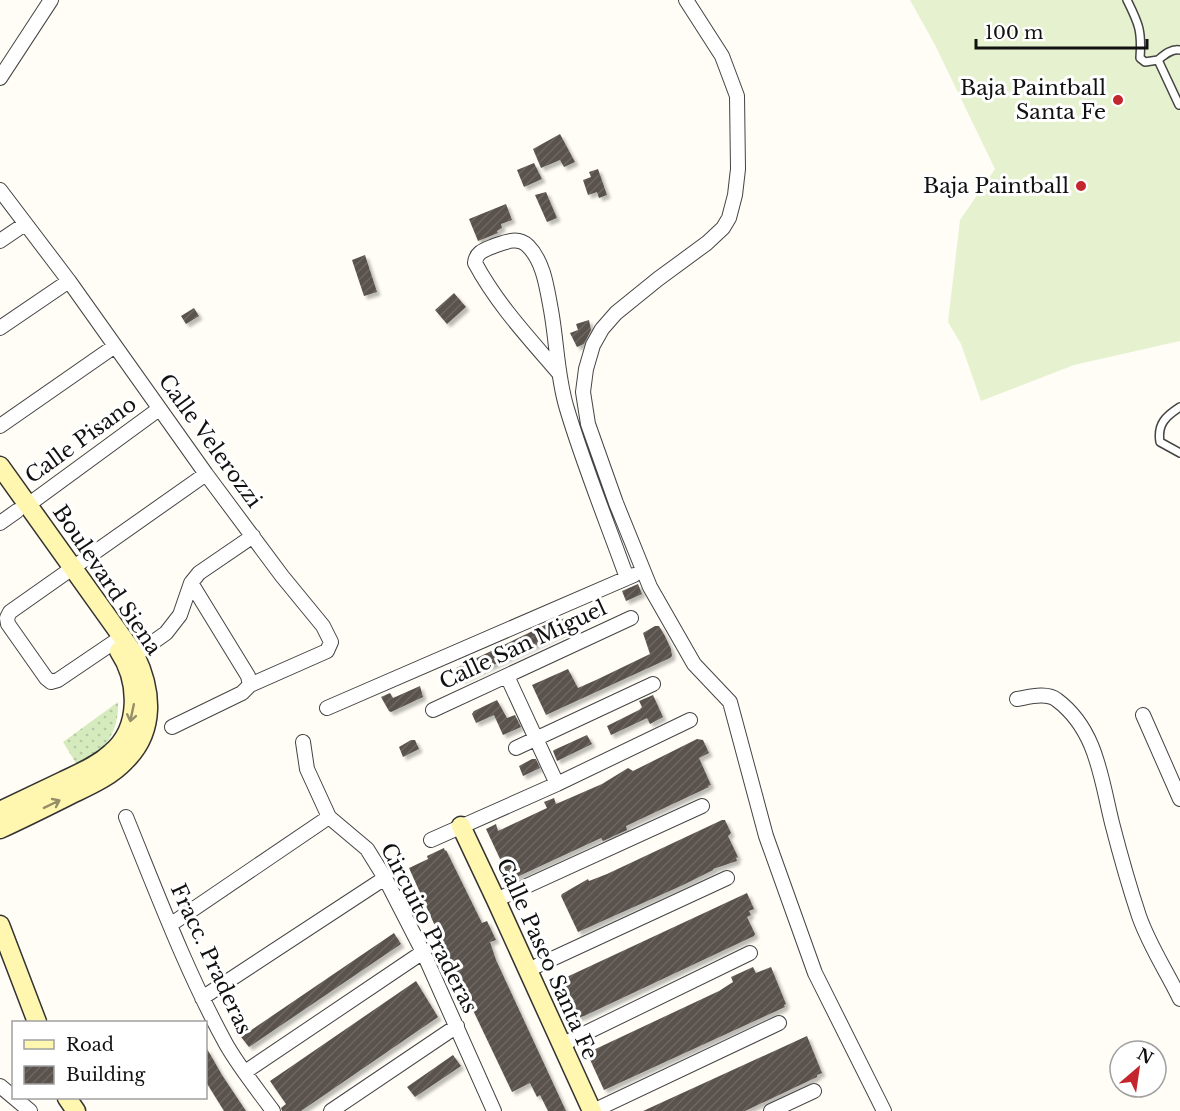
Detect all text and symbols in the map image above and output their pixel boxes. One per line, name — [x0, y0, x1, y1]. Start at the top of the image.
scale bar — [976, 12, 1147, 50]
text: 100 m — [985, 22, 1043, 44]
place label: Baja Paintball Santa Fe — [960, 75, 1106, 125]
marker: Baja Paintball Santa Fe — [1111, 93, 1125, 107]
place label: Baja Paintball — [923, 173, 1069, 199]
marker: Baja Paintball — [1074, 179, 1088, 193]
street label: Calle Velerozzi — [153, 369, 267, 513]
street label: Calle Pisano — [20, 391, 142, 489]
street label: Boulevard Siena — [47, 500, 167, 660]
street label: Calle San Miguel — [435, 595, 611, 695]
one-way arrow — [126, 703, 137, 723]
one-way arrow — [43, 797, 61, 809]
street label: Circuito Praderas — [375, 839, 483, 1017]
street label: Calle Paseo Santa Fe — [491, 854, 603, 1064]
street label: Fracc. Praderas — [165, 880, 257, 1038]
legend — [12, 1021, 207, 1099]
text: Road — [66, 1034, 114, 1056]
north arrow — [1108, 1039, 1168, 1099]
text: N — [1134, 1043, 1157, 1068]
text: Building — [66, 1064, 145, 1086]

